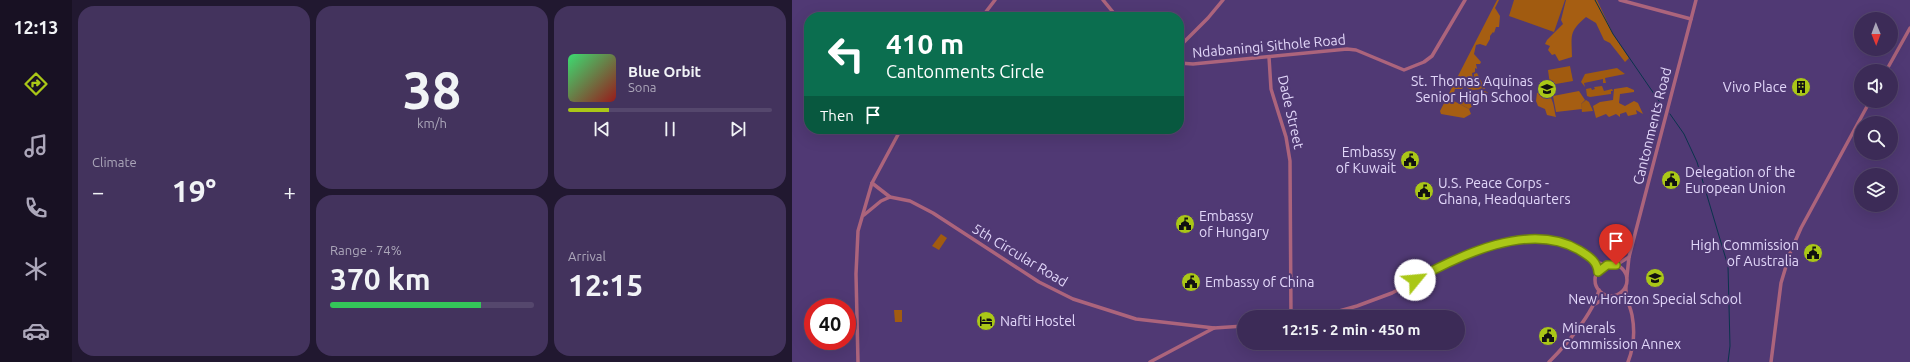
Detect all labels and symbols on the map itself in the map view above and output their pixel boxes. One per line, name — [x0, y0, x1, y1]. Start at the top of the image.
north arrow — [1854, 12, 1898, 56]
street label: Ndabaningi Sithole Road — [1192, 31, 1346, 61]
street label: Cantonments Road — [1630, 66, 1674, 186]
place label: St. Thomas Aquinas Senior High School — [1411, 73, 1533, 105]
street label: Dade Street — [1275, 74, 1307, 151]
building icon: Vivo Place — [1790, 76, 1812, 98]
school or university icon: St. Thomas Aquinas Senior High School — [1536, 78, 1558, 100]
place label: Vivo Place — [1723, 79, 1787, 95]
place label: Embassy of Kuwait — [1336, 144, 1396, 176]
public building icon: Embassy of Kuwait — [1399, 149, 1421, 171]
place label: Delegation of the European Union — [1685, 164, 1796, 196]
public building icon: Delegation of the European Union — [1660, 169, 1682, 191]
place label: U.S. Peace Corps - Ghana, Headquarters — [1438, 175, 1570, 207]
public building icon: U.S. Peace Corps - Ghana, Headquarters — [1413, 180, 1435, 202]
place label: Embassy of Hungary — [1199, 208, 1269, 240]
public building icon: Embassy of Hungary — [1174, 213, 1196, 235]
street label: 5th Circular Road — [970, 220, 1070, 290]
pin — [1599, 224, 1633, 265]
place label: High Commission of Australia — [1691, 237, 1799, 269]
public building icon: High Commission of Australia — [1802, 242, 1824, 264]
position arrow — [1394, 259, 1436, 301]
school or university icon: New Horizon Special School — [1644, 267, 1666, 289]
public building icon: Embassy of China — [1180, 271, 1202, 293]
place label: Embassy of China — [1205, 274, 1314, 290]
place label: New Horizon Special School — [1568, 291, 1742, 307]
speed limit sign: 40 — [804, 298, 856, 350]
hotel icon: Nafti Hostel — [975, 310, 997, 332]
place label: Nafti Hostel — [1000, 313, 1076, 329]
place label: Minerals Commission Annex — [1562, 320, 1681, 352]
public building icon: Minerals Commission Annex — [1537, 325, 1559, 347]

